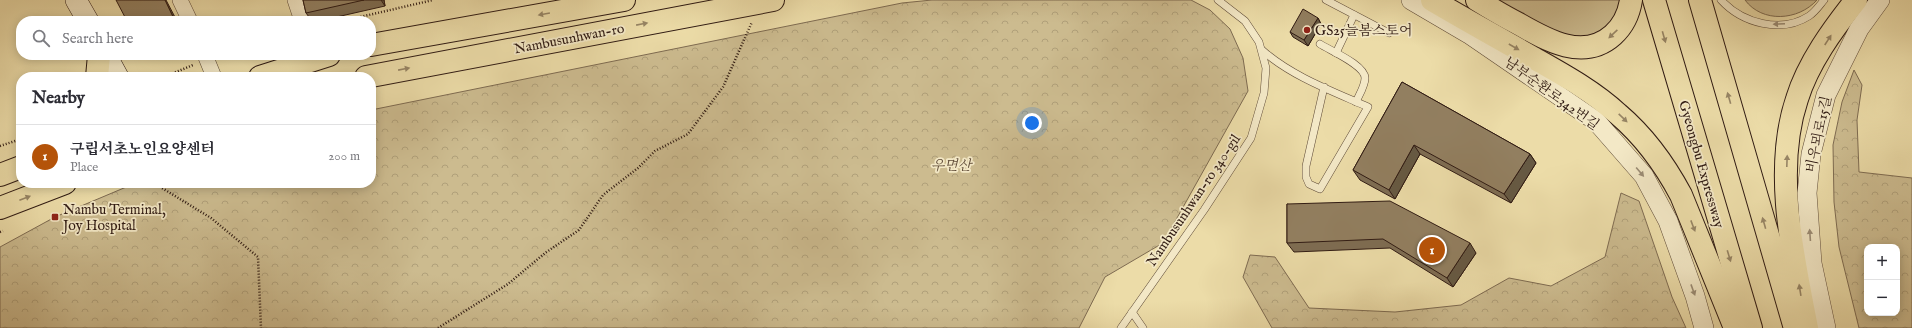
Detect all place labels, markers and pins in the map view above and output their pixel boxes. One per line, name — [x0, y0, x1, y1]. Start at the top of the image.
place label: GS25늘봄스토어 — [1315, 22, 1413, 40]
marker: GS25늘봄스토어 — [1302, 25, 1312, 35]
place label: Nambu Terminal, Joy Hospital — [61, 201, 166, 235]
marker: Nambu Terminal, Joy Hospital — [50, 212, 60, 222]
pin: 1 — [1419, 235, 1445, 265]

